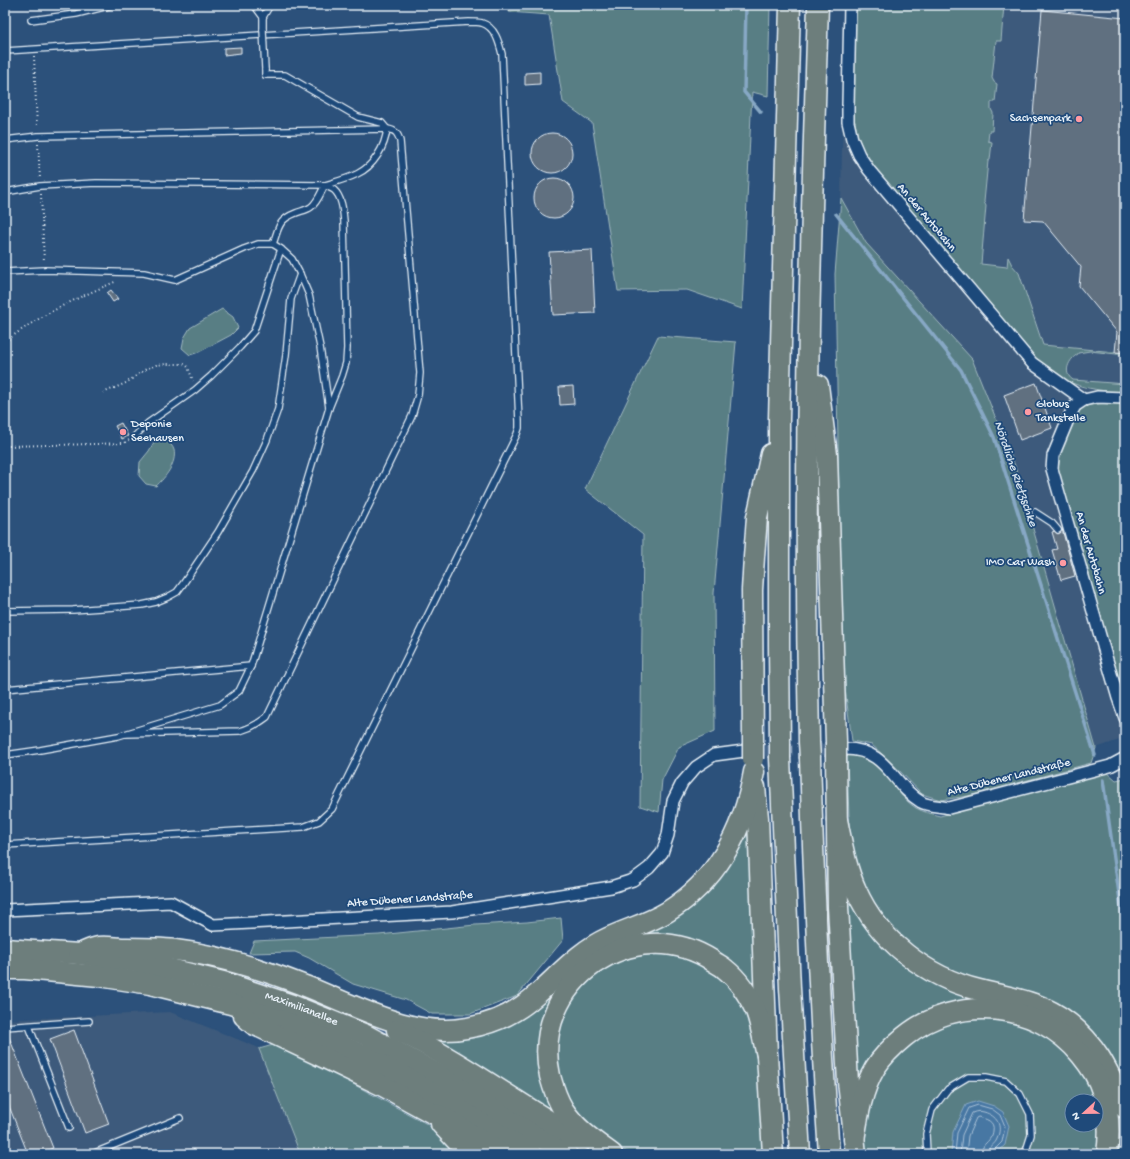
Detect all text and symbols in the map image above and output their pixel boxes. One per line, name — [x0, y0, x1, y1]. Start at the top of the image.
place label: Sachsenpark — [1010, 112, 1073, 126]
marker: Sachsenpark — [1074, 114, 1084, 124]
street label: An der Autobahn — [893, 181, 959, 255]
place label: Globus Tankstelle — [1035, 398, 1086, 426]
marker: Globus Tankstelle — [1023, 407, 1033, 417]
place label: Deponie Seehausen — [130, 418, 184, 446]
water label: Nördliche Rietzschke — [990, 419, 1040, 530]
marker: Deponie Seehausen — [118, 427, 128, 437]
street label: An der Autobahn — [1072, 510, 1109, 596]
place label: IMO Car Wash — [986, 556, 1056, 570]
marker: IMO Car Wash — [1058, 558, 1068, 568]
street label: Alte Dübener Landstraße — [946, 756, 1073, 800]
street label: Alte Dübener Landstraße — [347, 889, 474, 911]
street label: Maximilianallee — [263, 989, 341, 1030]
north arrow — [1064, 1093, 1104, 1133]
text: N — [1070, 1110, 1083, 1122]

